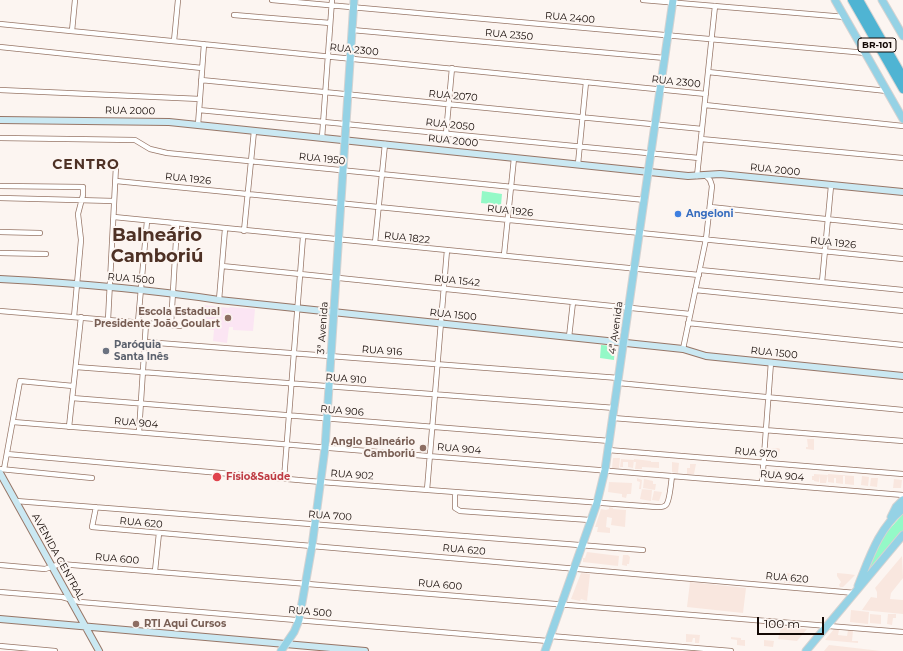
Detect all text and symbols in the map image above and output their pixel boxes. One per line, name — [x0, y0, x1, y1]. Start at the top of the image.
street label: RUA 2400 — [545, 10, 595, 26]
street label: RUA 2350 — [484, 27, 534, 43]
road number: BR-101 — [858, 38, 896, 52]
street label: RUA 2300 — [329, 41, 379, 59]
street label: RUA 2300 — [651, 73, 701, 91]
street label: RUA 2070 — [428, 88, 478, 104]
street label: RUA 2000 — [105, 105, 155, 117]
street label: RUA 2050 — [425, 116, 475, 134]
street label: RUA 2000 — [427, 132, 479, 150]
street label: RUA 1950 — [298, 151, 346, 167]
district label: CENTRO — [52, 157, 120, 173]
street label: RUA 2000 — [749, 161, 801, 179]
street label: RUA 1926 — [164, 171, 212, 187]
street label: RUA 1926 — [486, 203, 534, 219]
place label: Angeloni — [686, 208, 733, 220]
marker: Angeloni — [673, 209, 683, 219]
district label: Balneário Camboriú — [111, 225, 203, 268]
street label: RUA 1822 — [383, 230, 431, 246]
street label: RUA 1926 — [809, 235, 857, 251]
street label: RUA 1500 — [107, 271, 155, 287]
street label: RUA 1542 — [433, 273, 481, 289]
street label: 3ª Avenida — [315, 301, 331, 355]
street label: 4ª Avenida — [606, 301, 626, 355]
place label: Escola Estadual Presidente João Goulart — [94, 306, 220, 330]
street label: RUA 1500 — [429, 307, 477, 323]
marker: Escola Estadual Presidente João Goulart — [223, 313, 233, 323]
place label: Paróquia Santa Inês — [114, 339, 168, 362]
street label: RUA 916 — [361, 344, 403, 358]
street label: RUA 1500 — [750, 345, 798, 361]
marker: Paróquia Santa Inês — [101, 346, 111, 356]
street label: RUA 910 — [325, 372, 367, 386]
street label: RUA 906 — [320, 403, 364, 419]
street label: RUA 904 — [114, 415, 158, 431]
place label: Anglo Balneário Camboriú — [331, 436, 415, 460]
street label: RUA 904 — [437, 441, 481, 457]
marker: Anglo Balneário Camboriú — [418, 443, 428, 453]
street label: RUA 970 — [734, 445, 778, 461]
street label: RUA 902 — [330, 468, 374, 482]
street label: RUA 904 — [760, 468, 804, 484]
marker: Físio&Saúde — [211, 471, 223, 483]
place label: Físio&Saúde — [226, 471, 290, 483]
street label: RUA 700 — [308, 508, 352, 524]
street label: AVENIDA CENTRAL — [29, 512, 87, 602]
street label: RUA 620 — [119, 515, 163, 531]
street label: RUA 620 — [442, 542, 486, 558]
street label: RUA 600 — [95, 551, 139, 567]
street label: RUA 620 — [765, 570, 809, 586]
street label: RUA 600 — [418, 577, 462, 593]
street label: RUA 500 — [288, 604, 332, 620]
scale bar — [759, 609, 826, 635]
text: 100 m — [764, 616, 800, 631]
place label: RTI Aqui Cursos — [144, 618, 226, 630]
marker: RTI Aqui Cursos — [131, 619, 141, 629]

